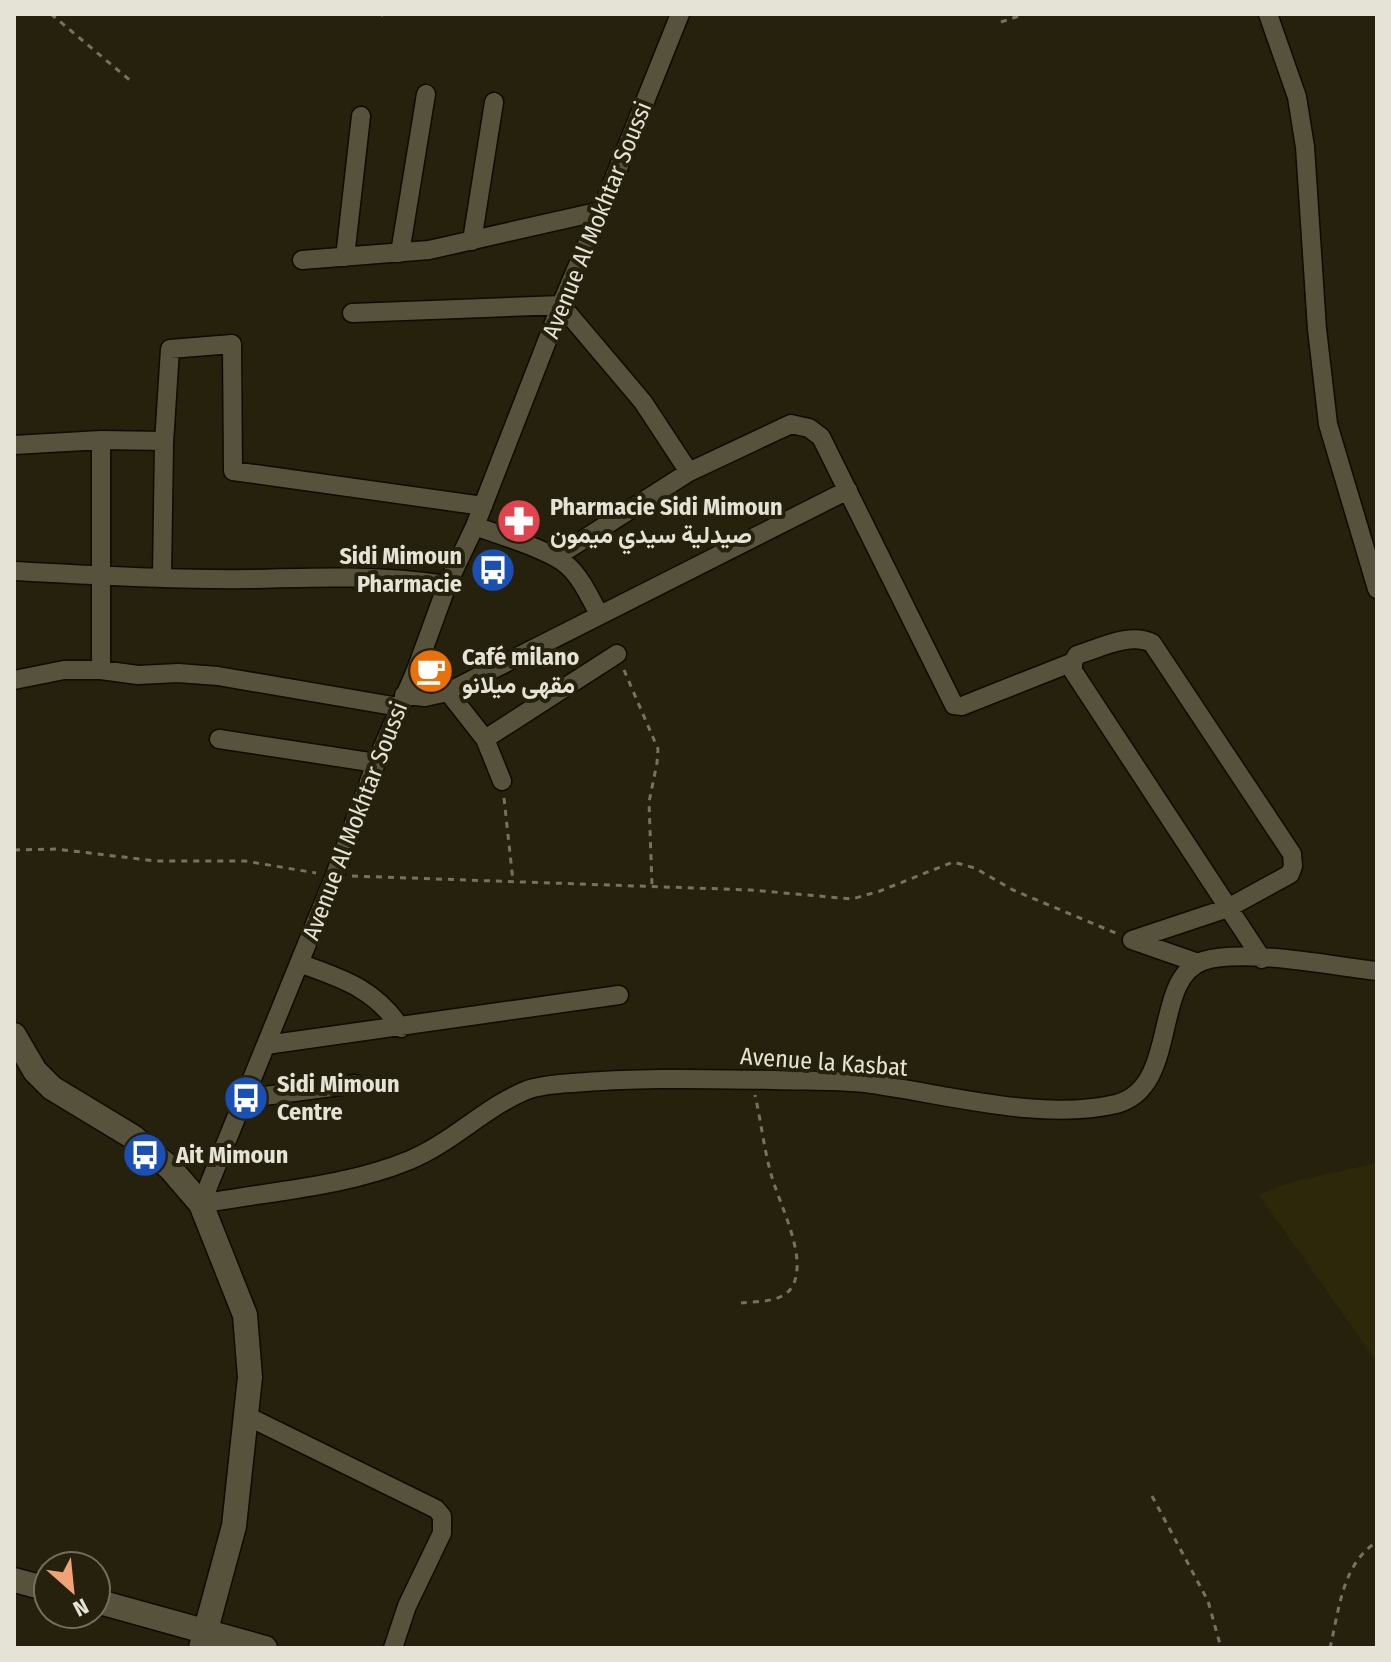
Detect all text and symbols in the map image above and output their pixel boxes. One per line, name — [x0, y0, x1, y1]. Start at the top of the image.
street label: Avenue Al Mokhtar Soussi — [537, 98, 657, 342]
place label: Pharmacie Sidi Mimoun صيدلية سيدي ميمون — [550, 493, 783, 555]
pharmacy icon: Pharmacie Sidi Mimoun صيدلية سيدي ميمون — [495, 497, 543, 545]
place label: Sidi Mimoun Pharmacie — [339, 542, 462, 598]
bus stop icon: Sidi Mimoun Pharmacie — [469, 546, 517, 594]
place label: Café milano مقهى ميلانو — [462, 643, 580, 700]
cafe icon: Café milano مقهى ميلانو — [407, 647, 455, 695]
street label: Avenue Al Mokhtar Soussi — [297, 698, 413, 944]
street label: Avenue la Kasbat — [739, 1042, 909, 1082]
place label: Sidi Mimoun Centre — [277, 1070, 400, 1126]
bus stop icon: Sidi Mimoun Centre — [222, 1074, 270, 1122]
bus stop icon: Ait Mimoun — [121, 1131, 169, 1179]
place label: Ait Mimoun — [175, 1141, 288, 1169]
north arrow — [32, 1550, 112, 1630]
text: N — [69, 1592, 93, 1622]

